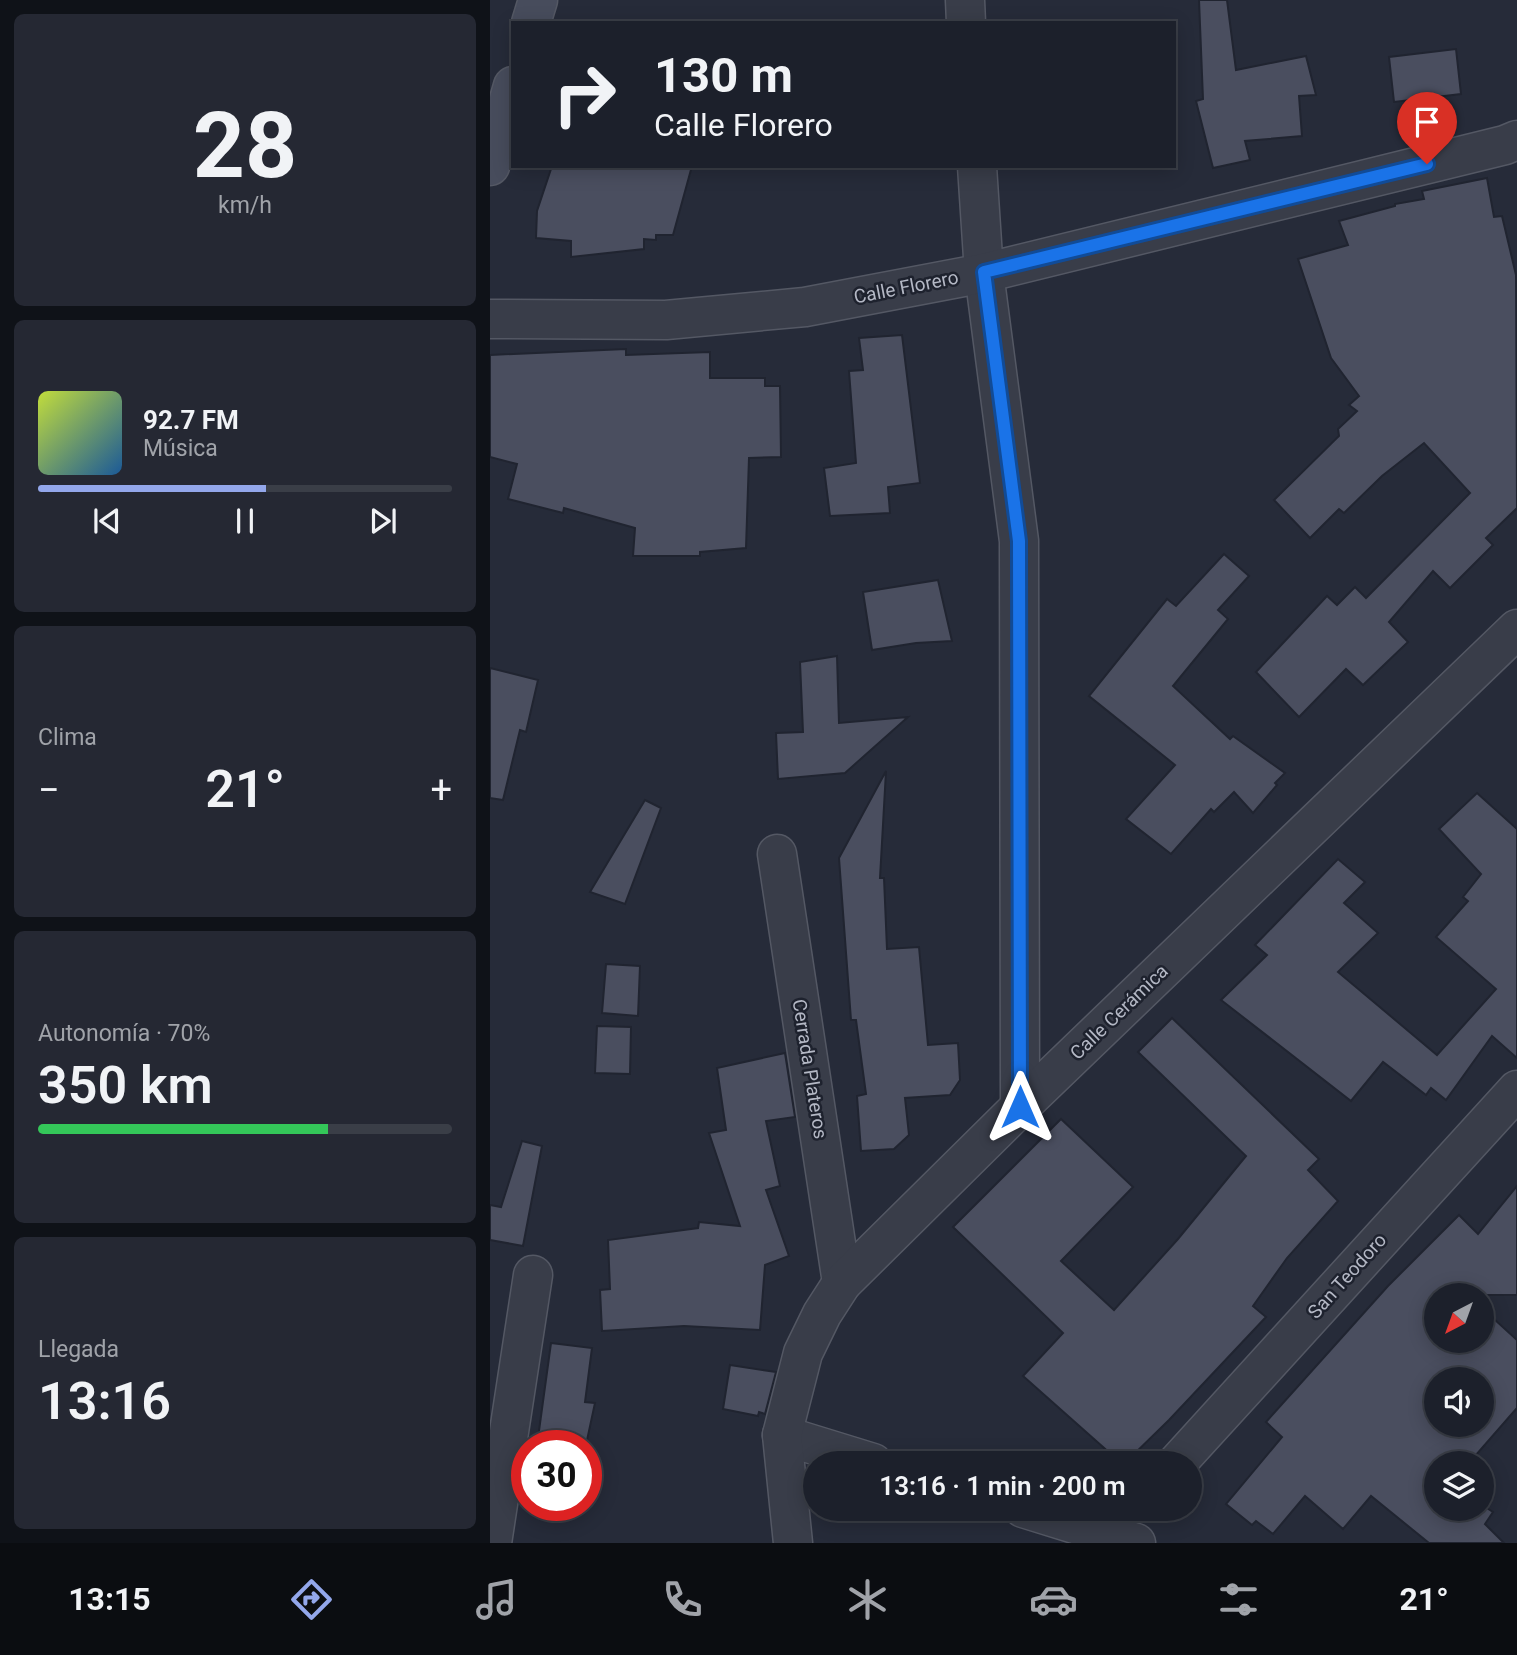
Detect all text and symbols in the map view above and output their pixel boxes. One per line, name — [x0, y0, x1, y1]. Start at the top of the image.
text: 130 m — [654, 47, 793, 104]
icon: right — [539, 49, 630, 140]
pin — [1397, 92, 1457, 164]
text: 28 — [193, 93, 297, 199]
icon: arrive — [1408, 103, 1446, 141]
text: Calle Florero — [654, 106, 833, 144]
text: km/h — [218, 192, 272, 219]
street label: Calle Florero — [852, 266, 960, 308]
text: 92.7 FM — [143, 405, 239, 435]
text: Música — [143, 435, 218, 462]
icon: previous — [88, 502, 126, 540]
icon: pause — [226, 502, 264, 540]
icon: next — [364, 502, 402, 540]
text: Clima — [38, 724, 97, 751]
text: 21° — [205, 759, 285, 820]
text: − — [38, 768, 60, 812]
text: + — [430, 768, 452, 812]
street label: Calle Cerámica — [1065, 960, 1173, 1064]
street label: Cerrada Plateros — [788, 997, 832, 1141]
text: Autonomía · 70% — [38, 1020, 210, 1047]
text: 350 km — [38, 1055, 213, 1116]
position arrow — [983, 1070, 1057, 1144]
street label: San Teodoro — [1303, 1229, 1391, 1323]
north arrow — [1424, 1283, 1494, 1353]
map controls — [1424, 1283, 1494, 1521]
text: Llegada — [38, 1336, 119, 1363]
button: sound — [1424, 1367, 1494, 1437]
text: 13:16 — [38, 1371, 171, 1432]
speed limit sign: 30 — [511, 1430, 602, 1521]
button: layers — [1424, 1451, 1494, 1521]
text: 13:16 · 1 min · 200 m — [879, 1471, 1126, 1501]
icon: directions — [287, 1575, 336, 1624]
icon: music — [472, 1575, 521, 1624]
icon: phone — [658, 1575, 707, 1624]
icon: climate — [843, 1575, 892, 1624]
icon: car — [1029, 1575, 1078, 1624]
icon: filters — [1214, 1575, 1263, 1624]
text: 13:15 — [68, 1580, 151, 1618]
text: 21° — [1400, 1580, 1449, 1618]

